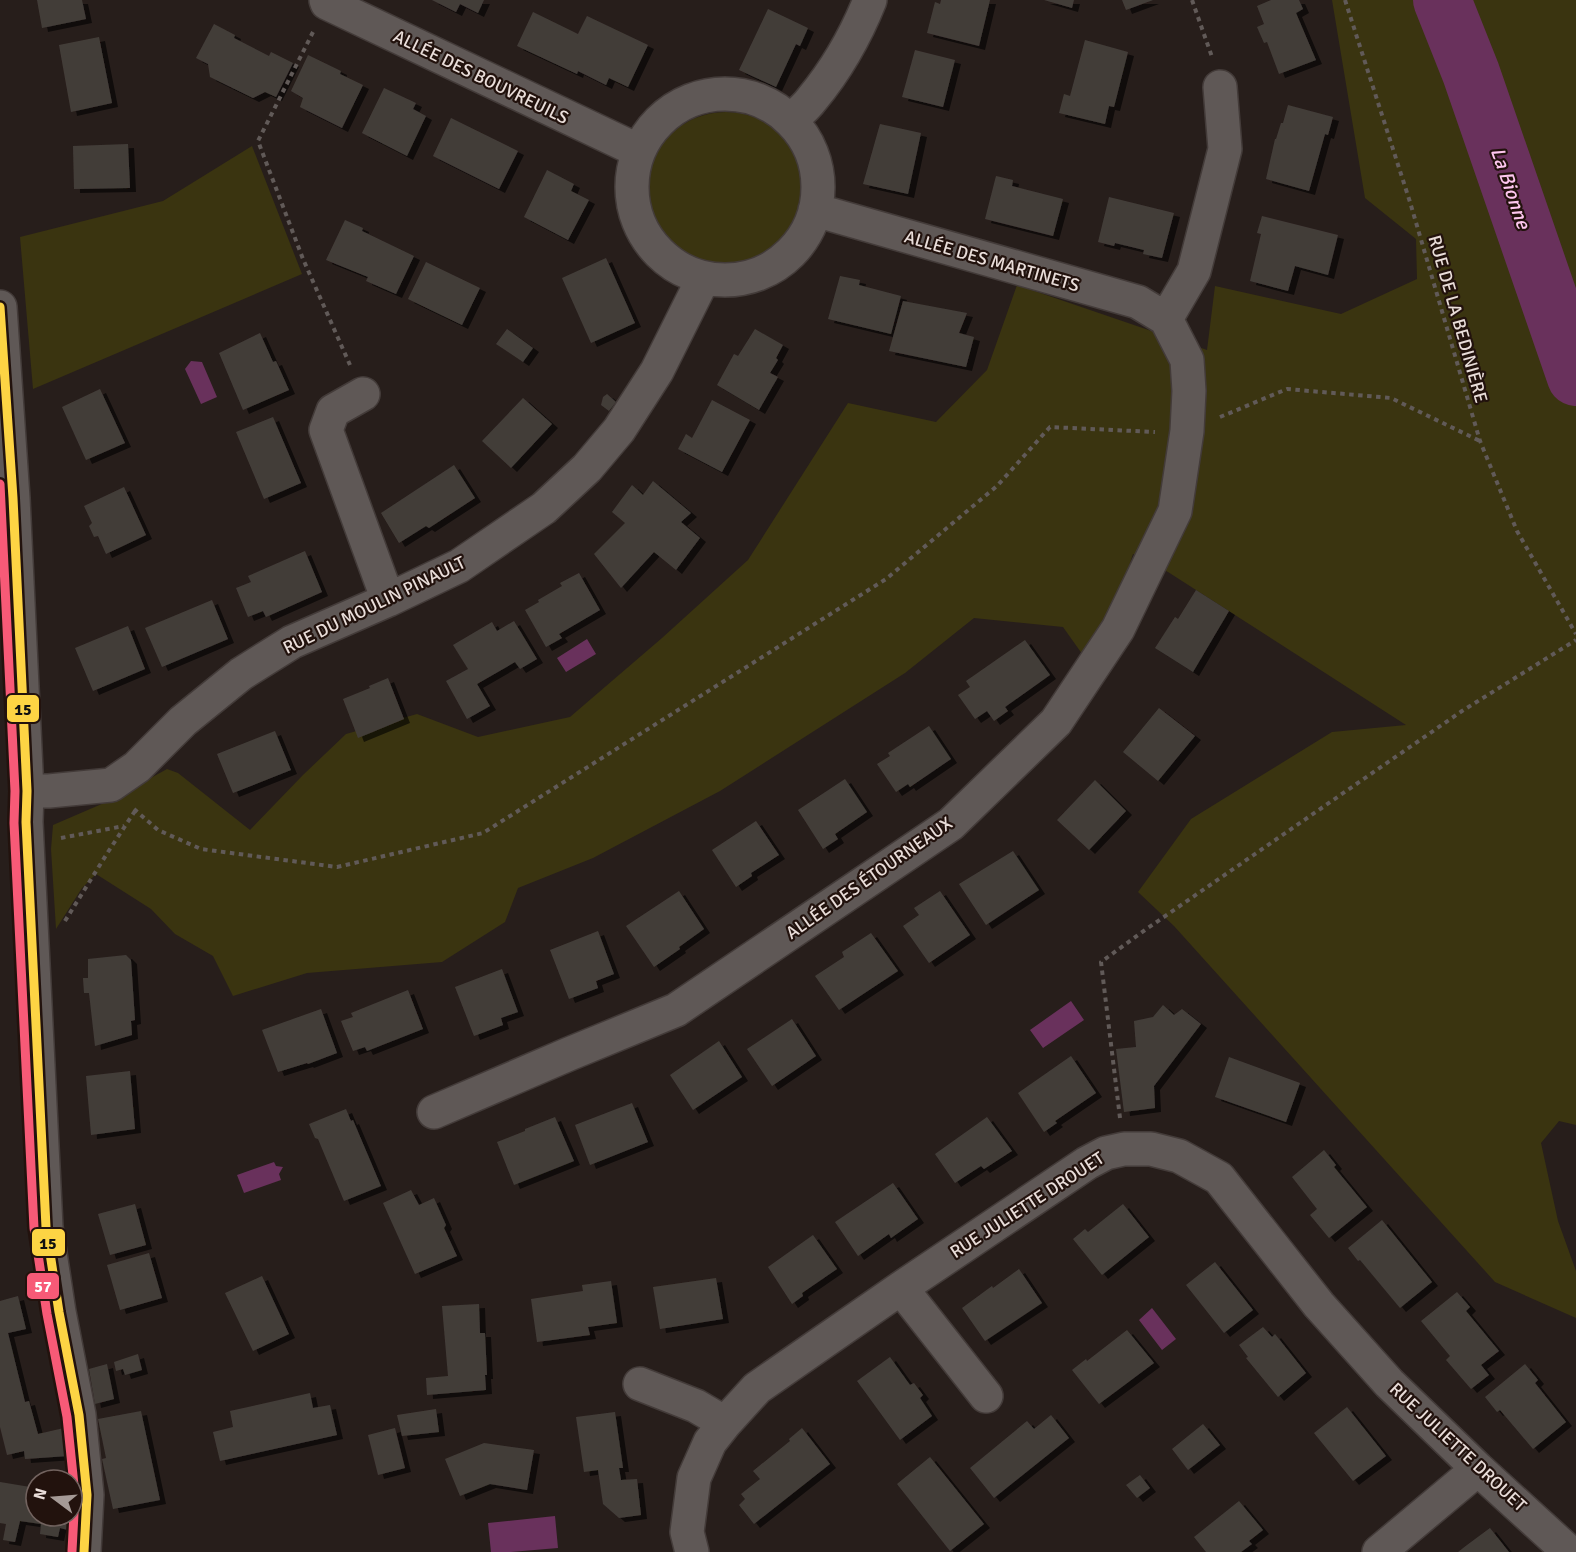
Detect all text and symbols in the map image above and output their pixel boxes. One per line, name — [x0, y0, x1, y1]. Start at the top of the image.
street label: ALLÉE DES BOUVREUILS — [390, 25, 572, 129]
water label: La Bionne — [1485, 144, 1536, 233]
street label: ALLÉE DES MARTINETS — [902, 225, 1082, 297]
street label: RUE DE LA BEDINIÈRE — [1424, 233, 1492, 405]
street label: RUE DU MOULIN PINAULT — [279, 551, 469, 659]
line badge: 15 — [6, 694, 40, 723]
text: 15 — [14, 700, 32, 720]
street label: ALLÉE DES ÉTOURNEAUX — [781, 812, 957, 944]
street label: RUE JULIETTE DROUET — [946, 1147, 1108, 1263]
line badge: 15 — [31, 1228, 66, 1257]
text: 15 — [39, 1234, 57, 1254]
line badge: 57 — [26, 1272, 60, 1300]
text: 57 — [34, 1277, 52, 1297]
street label: RUE JULIETTE DROUET — [1385, 1378, 1531, 1516]
north arrow — [24, 1468, 84, 1528]
text: N — [29, 1486, 52, 1502]

